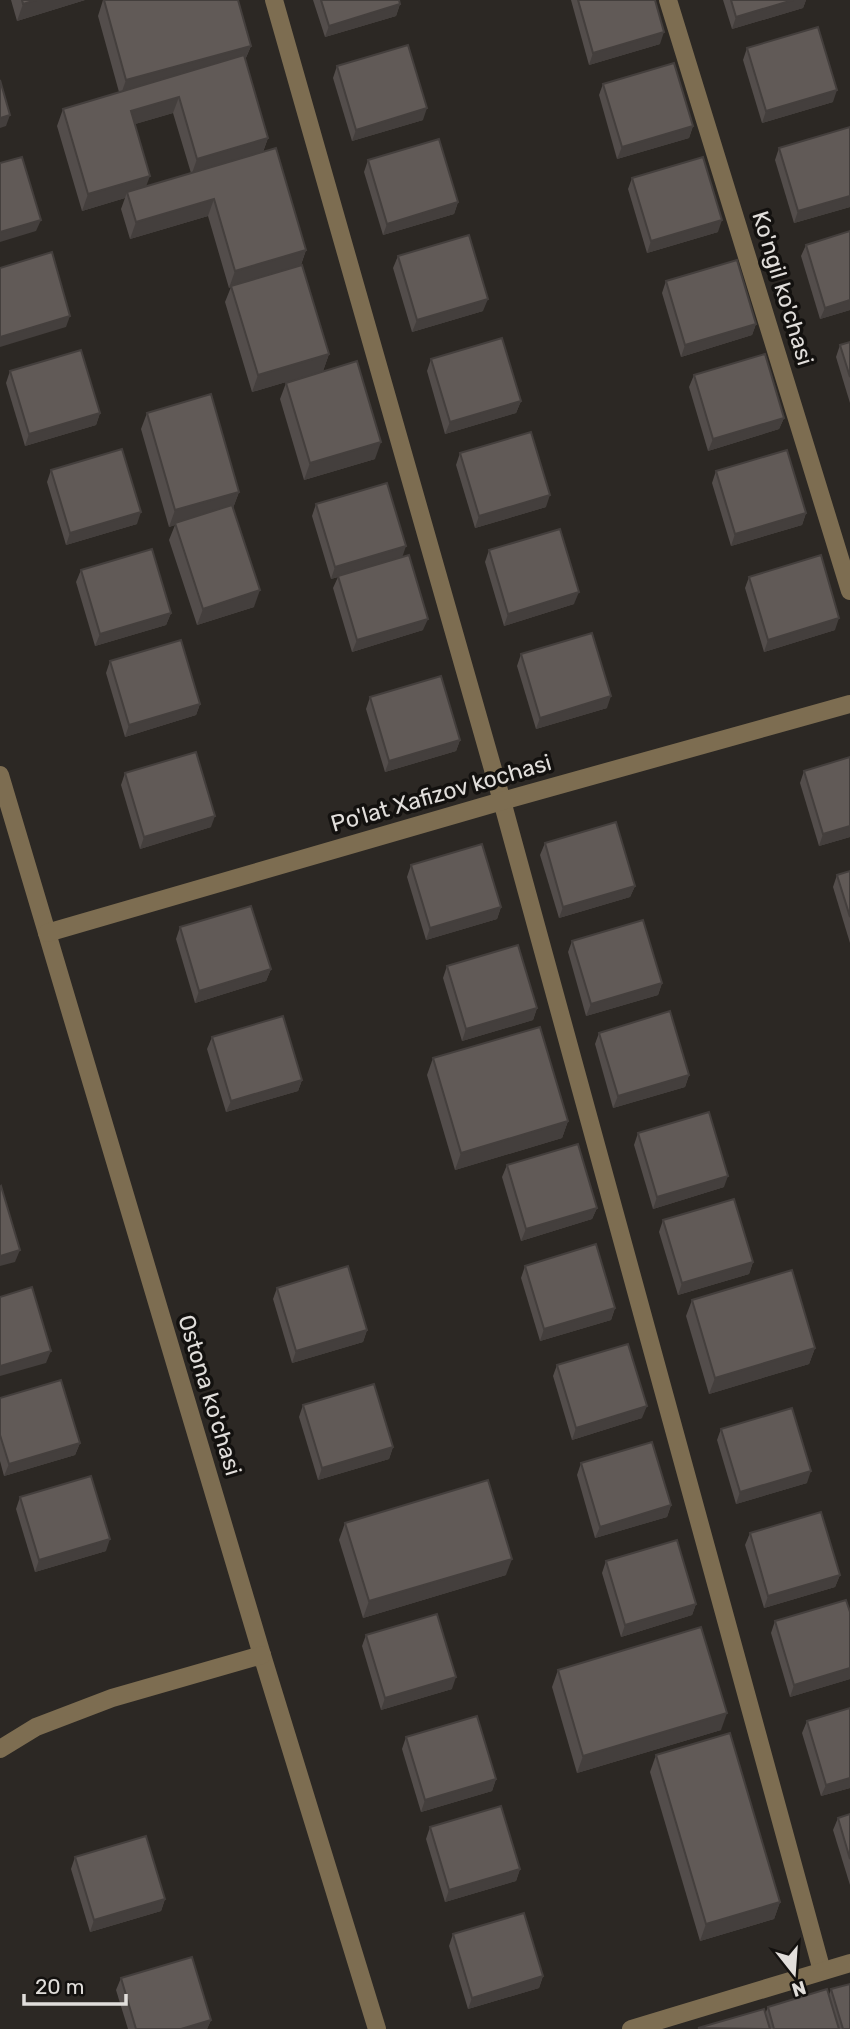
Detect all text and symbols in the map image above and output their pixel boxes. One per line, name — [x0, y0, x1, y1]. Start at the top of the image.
street label: Ko'ngil ko'chasi — [746, 207, 820, 369]
street label: Po'lat Xafizov kochasi — [328, 748, 554, 838]
street label: Ostona ko'chasi — [172, 1311, 248, 1479]
north arrow — [759, 1938, 829, 2008]
scale bar — [24, 1962, 126, 2006]
text: 20 m — [35, 1974, 84, 1999]
text: N — [789, 1976, 809, 2002]

